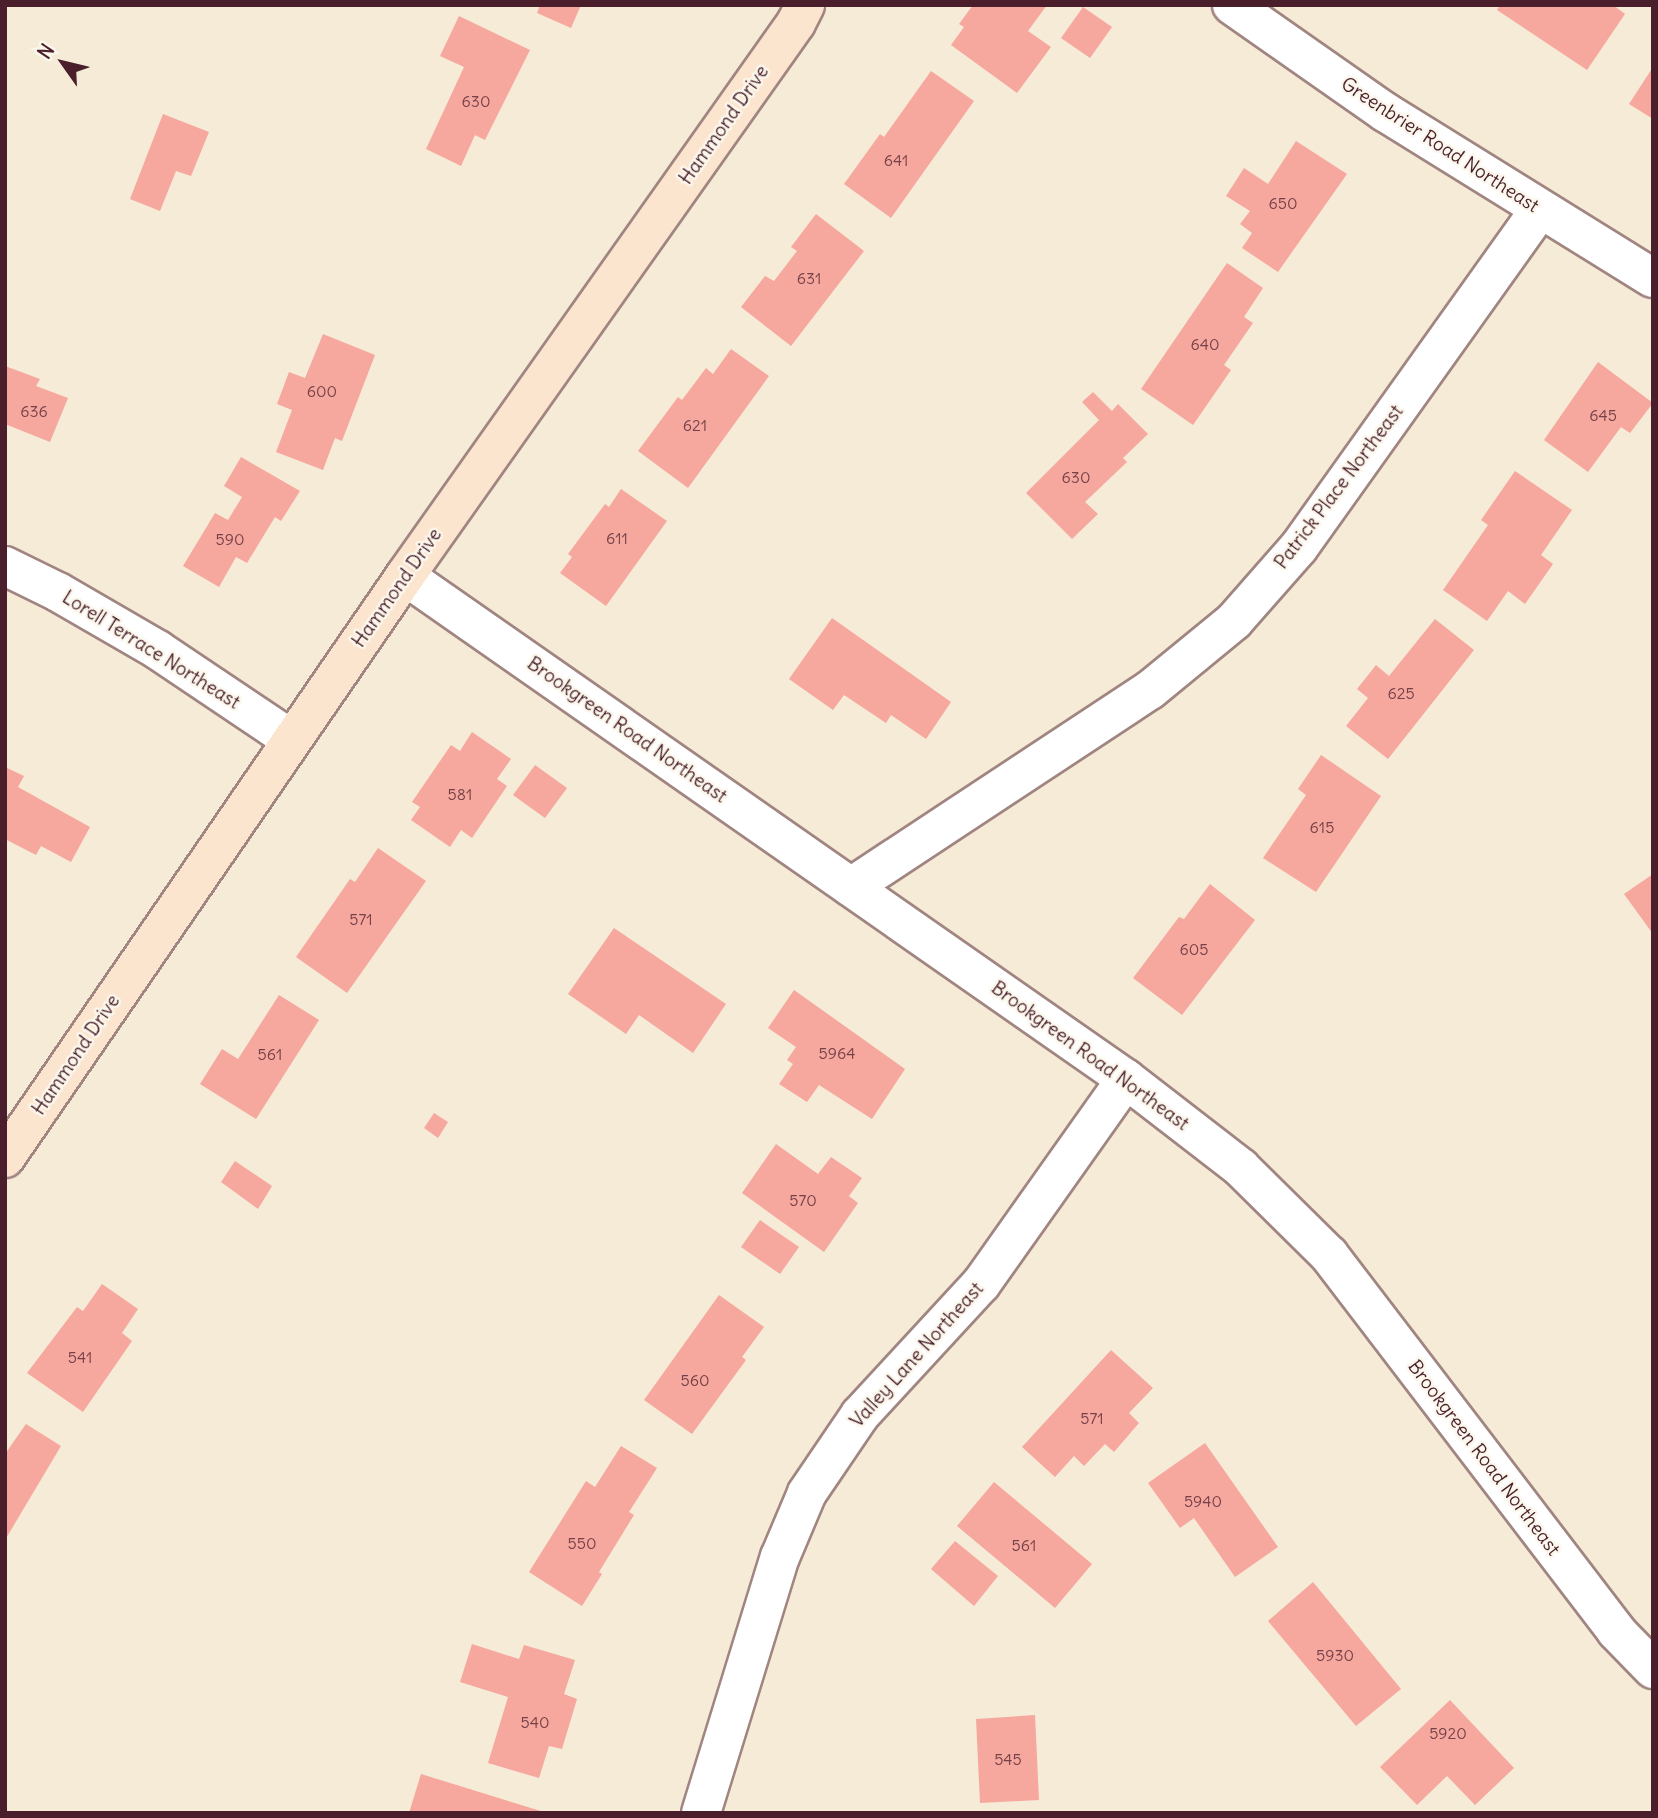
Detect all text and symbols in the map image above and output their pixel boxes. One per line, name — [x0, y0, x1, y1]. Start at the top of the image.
north arrow — [28, 28, 98, 98]
text: N — [32, 39, 59, 63]
street label: Hammond Drive — [674, 61, 774, 189]
street label: Greenbrier Road Northeast — [1337, 72, 1543, 218]
house number: 630 — [462, 91, 490, 111]
house number: 641 — [884, 150, 908, 170]
house number: 650 — [1269, 193, 1297, 213]
house number: 631 — [797, 268, 821, 288]
house number: 640 — [1190, 334, 1220, 354]
house number: 600 — [307, 381, 337, 401]
street label: Patrick Place Northeast — [1270, 400, 1408, 574]
house number: 636 — [20, 401, 48, 421]
house number: 645 — [1589, 405, 1617, 425]
house number: 621 — [683, 415, 707, 435]
house number: 630 — [1062, 467, 1090, 487]
street label: Hammond Drive — [347, 524, 447, 652]
house number: 611 — [606, 528, 628, 548]
house number: 590 — [216, 529, 244, 549]
street label: Lorell Terrace Northeast — [58, 586, 244, 714]
street label: Brookgreen Road Northeast — [523, 652, 731, 808]
house number: 625 — [1387, 683, 1415, 703]
house number: 581 — [448, 784, 472, 804]
house number: 615 — [1310, 817, 1334, 837]
house number: 571 — [349, 909, 373, 929]
house number: 605 — [1180, 939, 1208, 959]
street label: Brookgreen Road Northeast — [987, 977, 1193, 1135]
street label: Hammond Drive — [27, 991, 125, 1119]
house number: 5964 — [819, 1043, 855, 1063]
house number: 561 — [258, 1044, 282, 1064]
house number: 570 — [789, 1190, 817, 1210]
street label: Valley Lane Northeast — [846, 1278, 988, 1432]
house number: 541 — [68, 1347, 92, 1367]
street label: Brookgreen Road Northeast — [1403, 1356, 1565, 1560]
house number: 560 — [681, 1370, 709, 1390]
house number: 571 — [1080, 1408, 1104, 1428]
house number: 5940 — [1184, 1491, 1222, 1511]
house number: 550 — [568, 1533, 596, 1553]
house number: 561 — [1012, 1535, 1036, 1555]
house number: 5930 — [1316, 1645, 1354, 1665]
house number: 540 — [521, 1712, 549, 1732]
house number: 5920 — [1429, 1723, 1467, 1743]
house number: 545 — [994, 1749, 1022, 1769]

